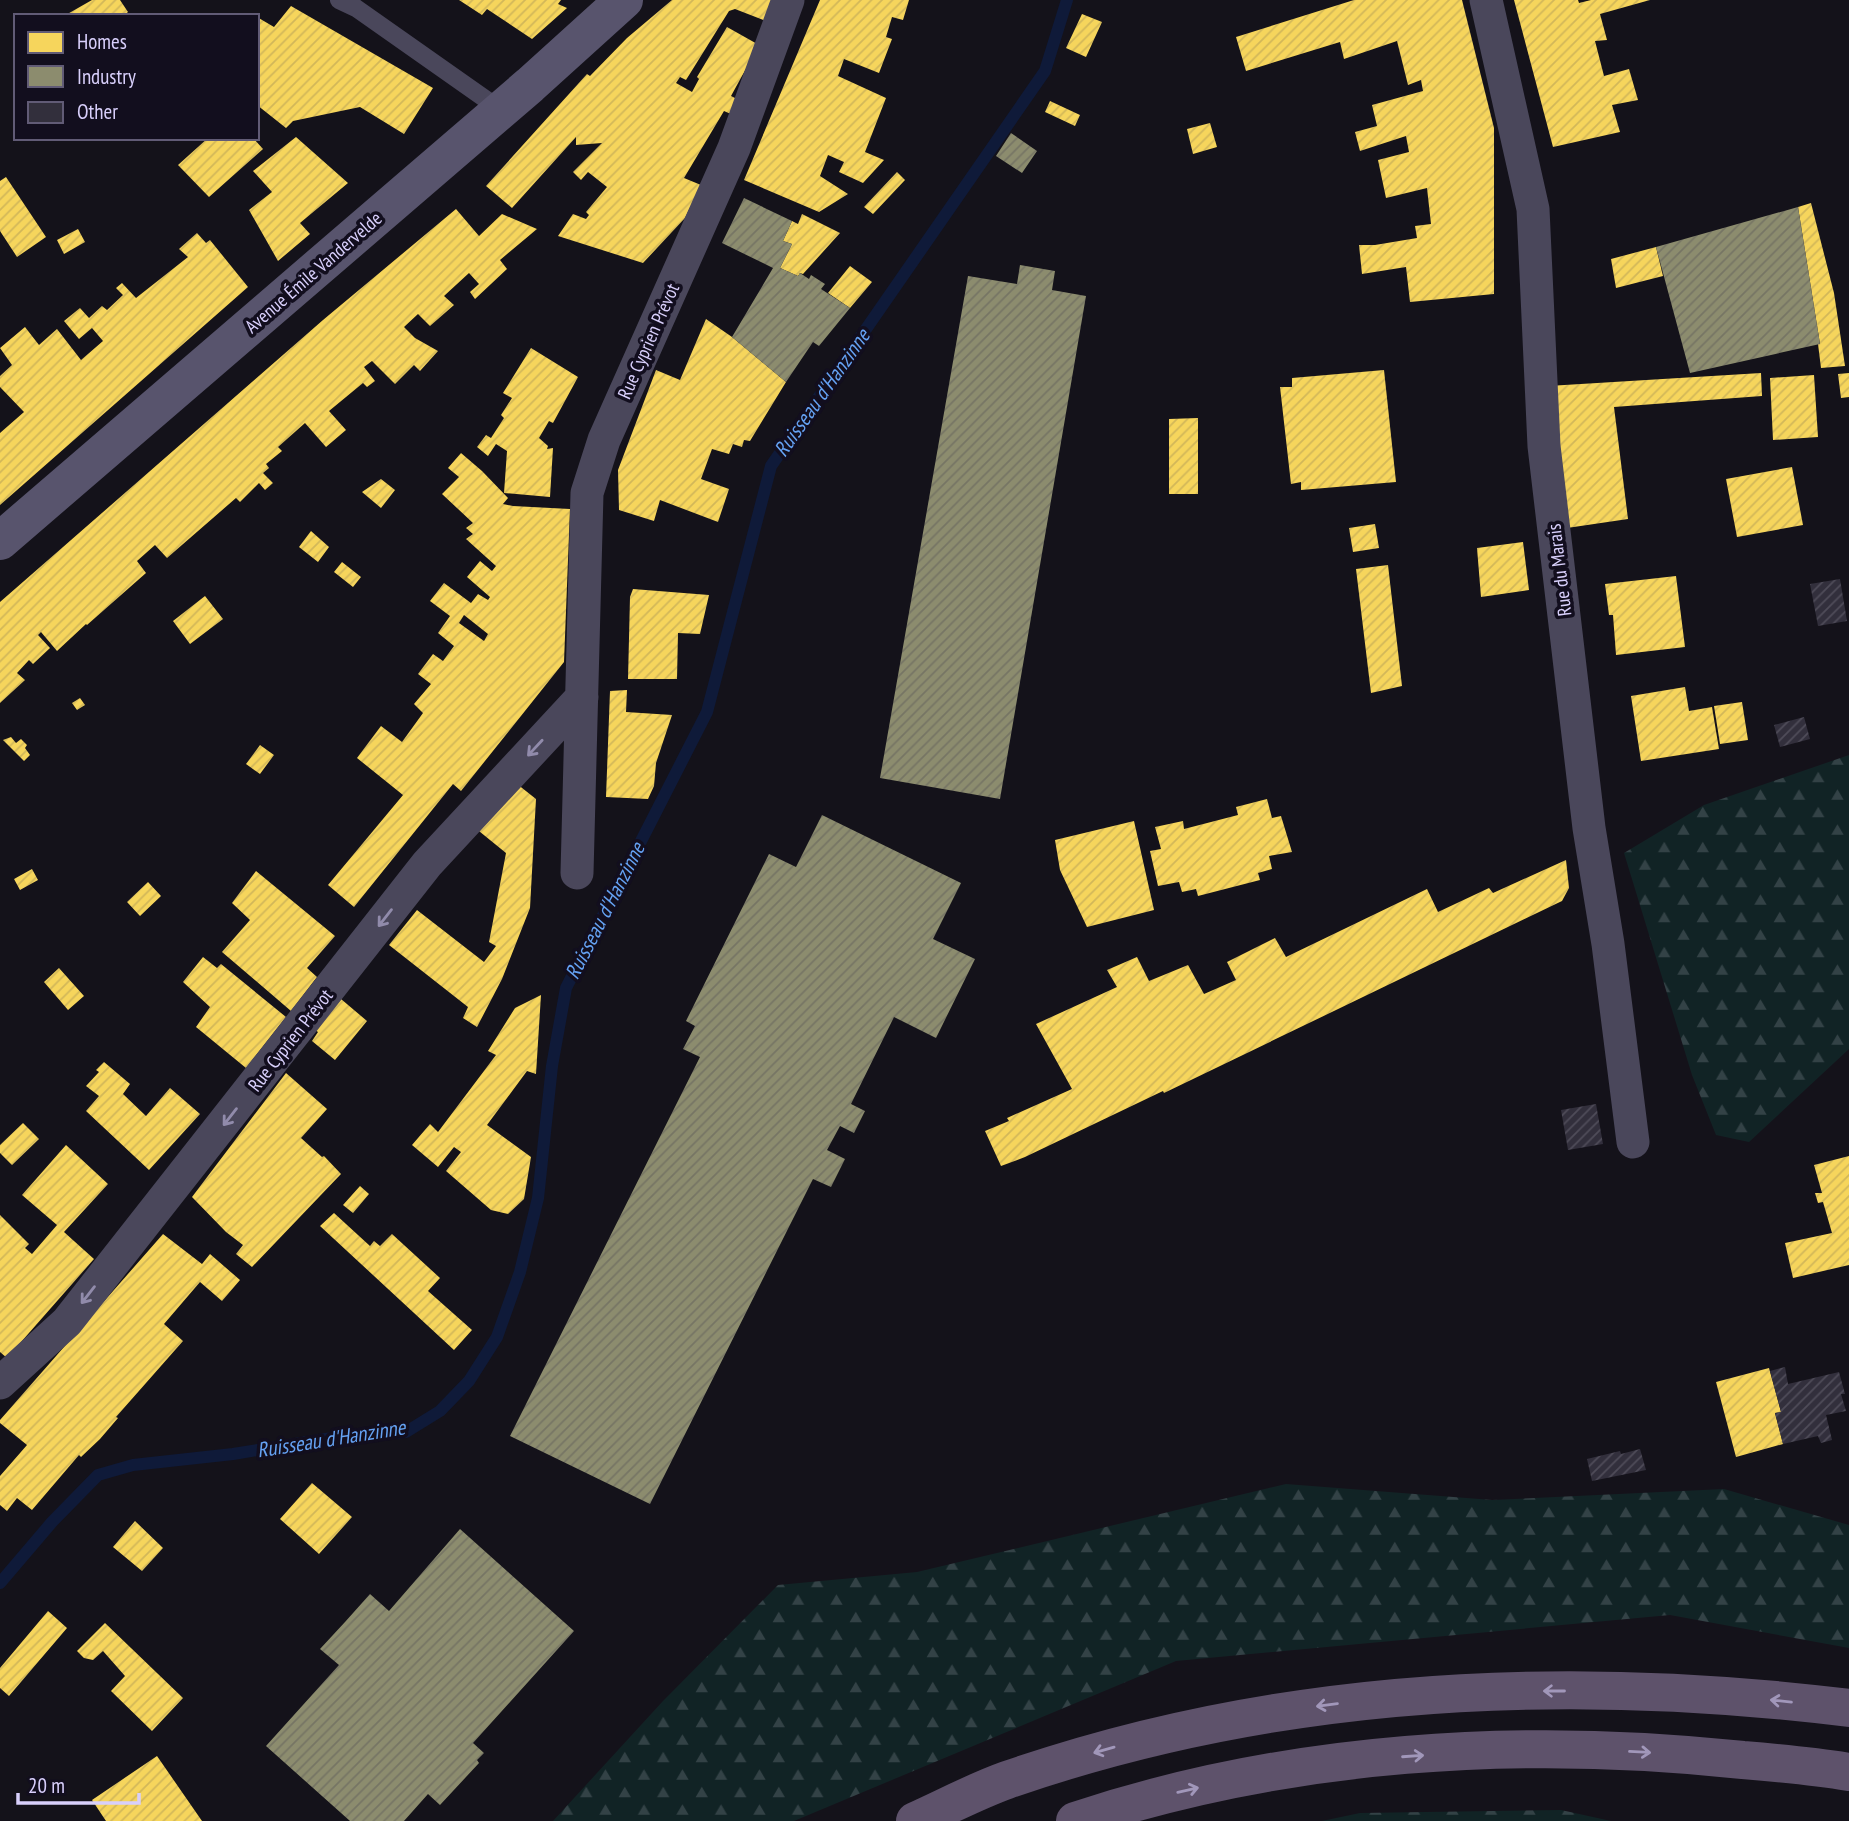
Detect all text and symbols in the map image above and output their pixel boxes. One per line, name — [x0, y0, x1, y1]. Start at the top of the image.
legend — [14, 14, 259, 140]
text: Homes — [77, 28, 127, 55]
text: Industry — [77, 63, 136, 90]
text: Other — [77, 98, 118, 125]
street label: Avenue Émile Vandervelde — [240, 206, 386, 338]
street label: Rue Cyprien Prévot — [612, 279, 684, 402]
water label: Ruisseau d'Hanzinne — [768, 323, 876, 462]
street label: Rue du Marais — [1541, 522, 1577, 618]
one-way arrow — [527, 739, 544, 756]
water label: Ruisseau d'Hanzinne — [559, 837, 651, 984]
one-way arrow — [378, 909, 393, 927]
street label: Rue Cyprien Prévot — [242, 983, 338, 1096]
one-way arrow — [222, 1107, 237, 1125]
one-way arrow — [81, 1285, 96, 1303]
water label: Ruisseau d'Hanzinne — [255, 1413, 408, 1464]
one-way arrow — [1543, 1684, 1566, 1698]
one-way arrow — [1770, 1695, 1793, 1708]
one-way arrow — [1316, 1698, 1339, 1711]
one-way arrow — [1094, 1744, 1116, 1757]
one-way arrow — [1629, 1745, 1652, 1758]
one-way arrow — [1401, 1749, 1424, 1762]
scale bar — [18, 1762, 138, 1806]
text: 20 m — [28, 1772, 65, 1799]
one-way arrow — [1177, 1783, 1199, 1796]

